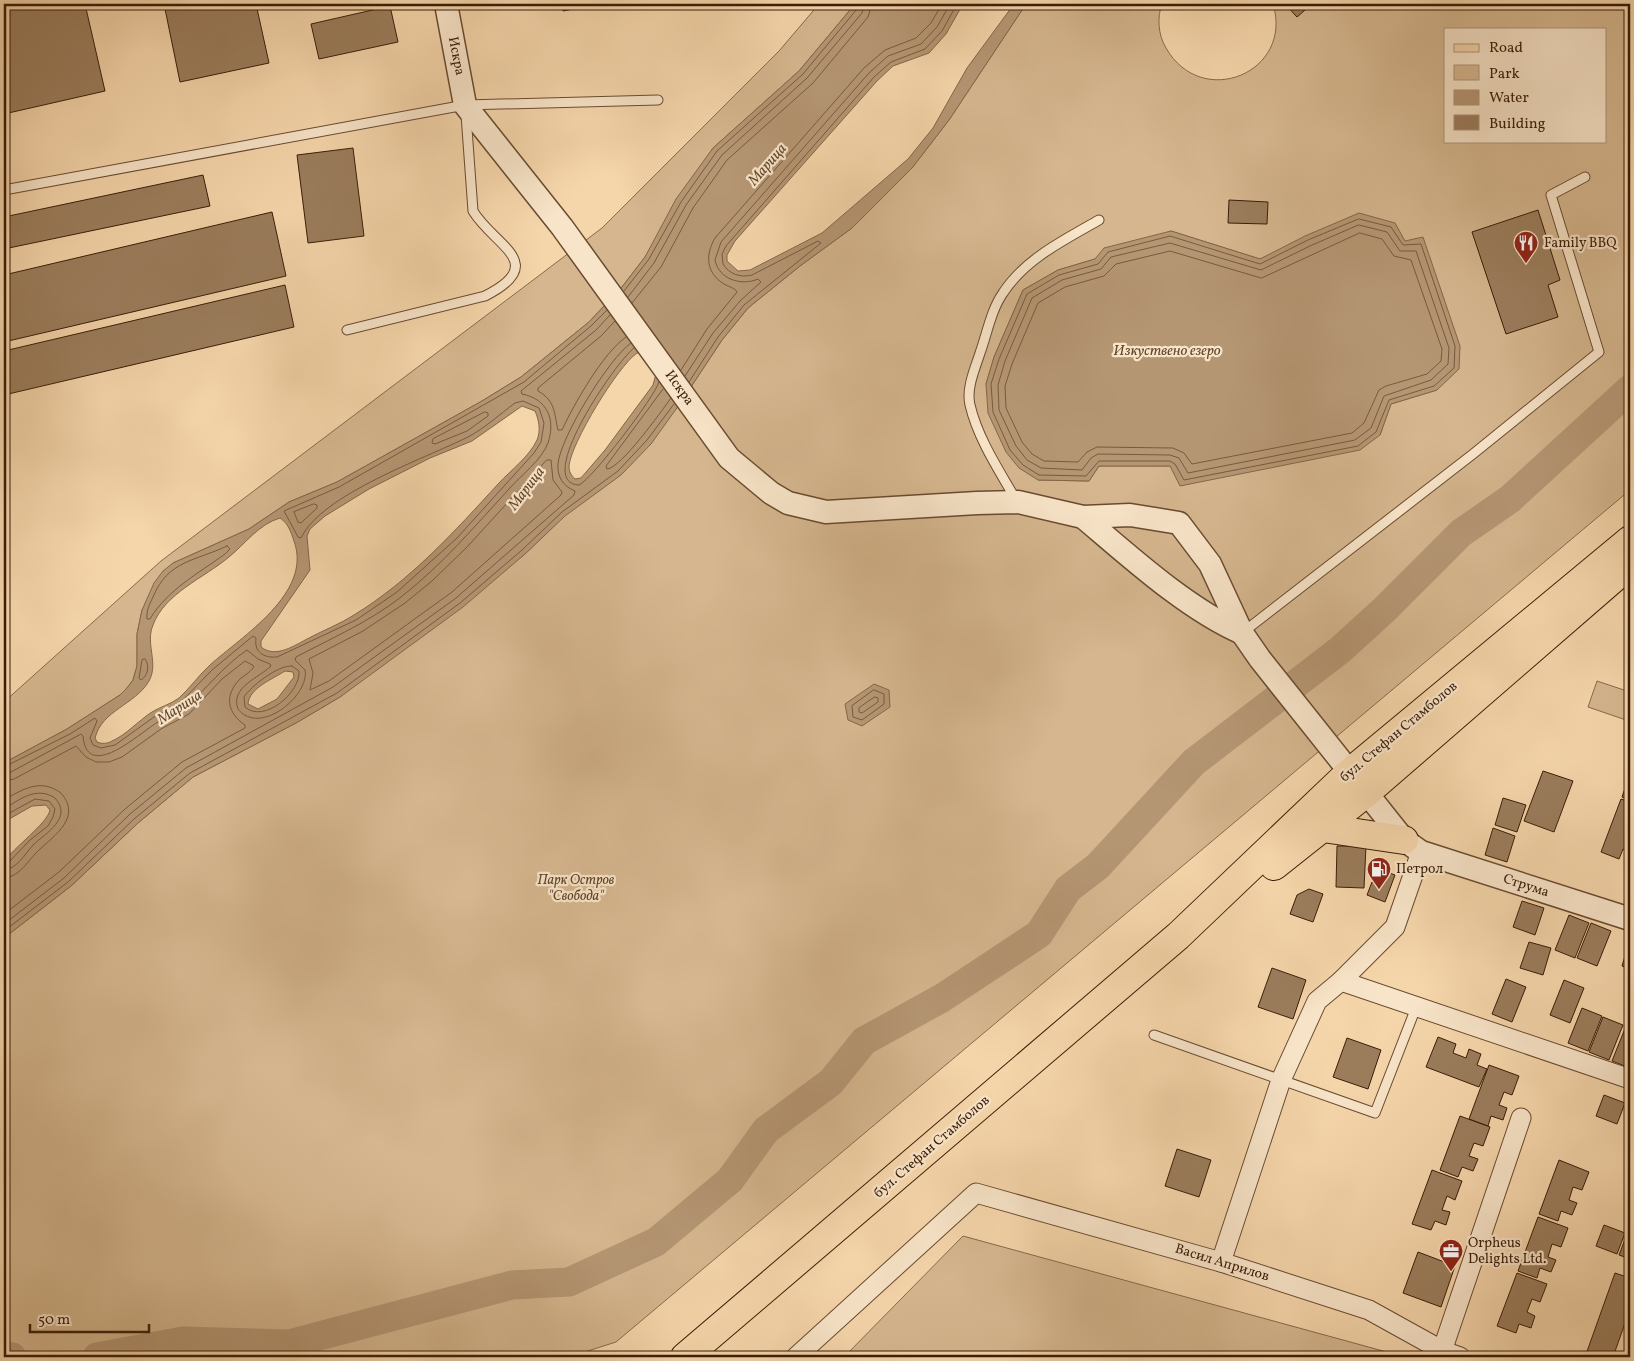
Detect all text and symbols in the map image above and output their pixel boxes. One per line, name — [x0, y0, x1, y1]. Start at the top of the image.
legend — [1444, 28, 1606, 142]
street label: Искра — [443, 35, 469, 77]
text: Road — [1489, 38, 1523, 59]
text: Park — [1489, 64, 1520, 85]
text: Water — [1489, 88, 1529, 109]
text: Building — [1489, 114, 1546, 135]
water label: Марица — [743, 139, 792, 191]
restaurant icon: Family BBQ — [1513, 230, 1539, 264]
place label: Family BBQ — [1544, 234, 1617, 253]
water label: Изкуствено езеро — [1113, 341, 1221, 362]
street label: Искра — [660, 367, 698, 409]
water label: Марица — [503, 463, 550, 516]
street label: бул. Стефан Стамболов — [1336, 677, 1462, 787]
water label: Марица — [153, 686, 206, 731]
fuel station icon: Петрол — [1366, 856, 1392, 890]
place label: Петрол — [1396, 860, 1443, 879]
street label: Струма — [1501, 870, 1552, 902]
park label: Парк Остров "Свобода" — [538, 871, 615, 906]
street label: бул. Стефан Стамболов — [870, 1091, 994, 1203]
place label: Orpheus Delights Ltd. — [1468, 1234, 1546, 1269]
office icon: Orpheus Delights Ltd. — [1438, 1238, 1464, 1272]
street label: Васил Априлов — [1173, 1240, 1271, 1286]
scale bar — [30, 1301, 149, 1333]
text: 50 m — [38, 1310, 70, 1331]

